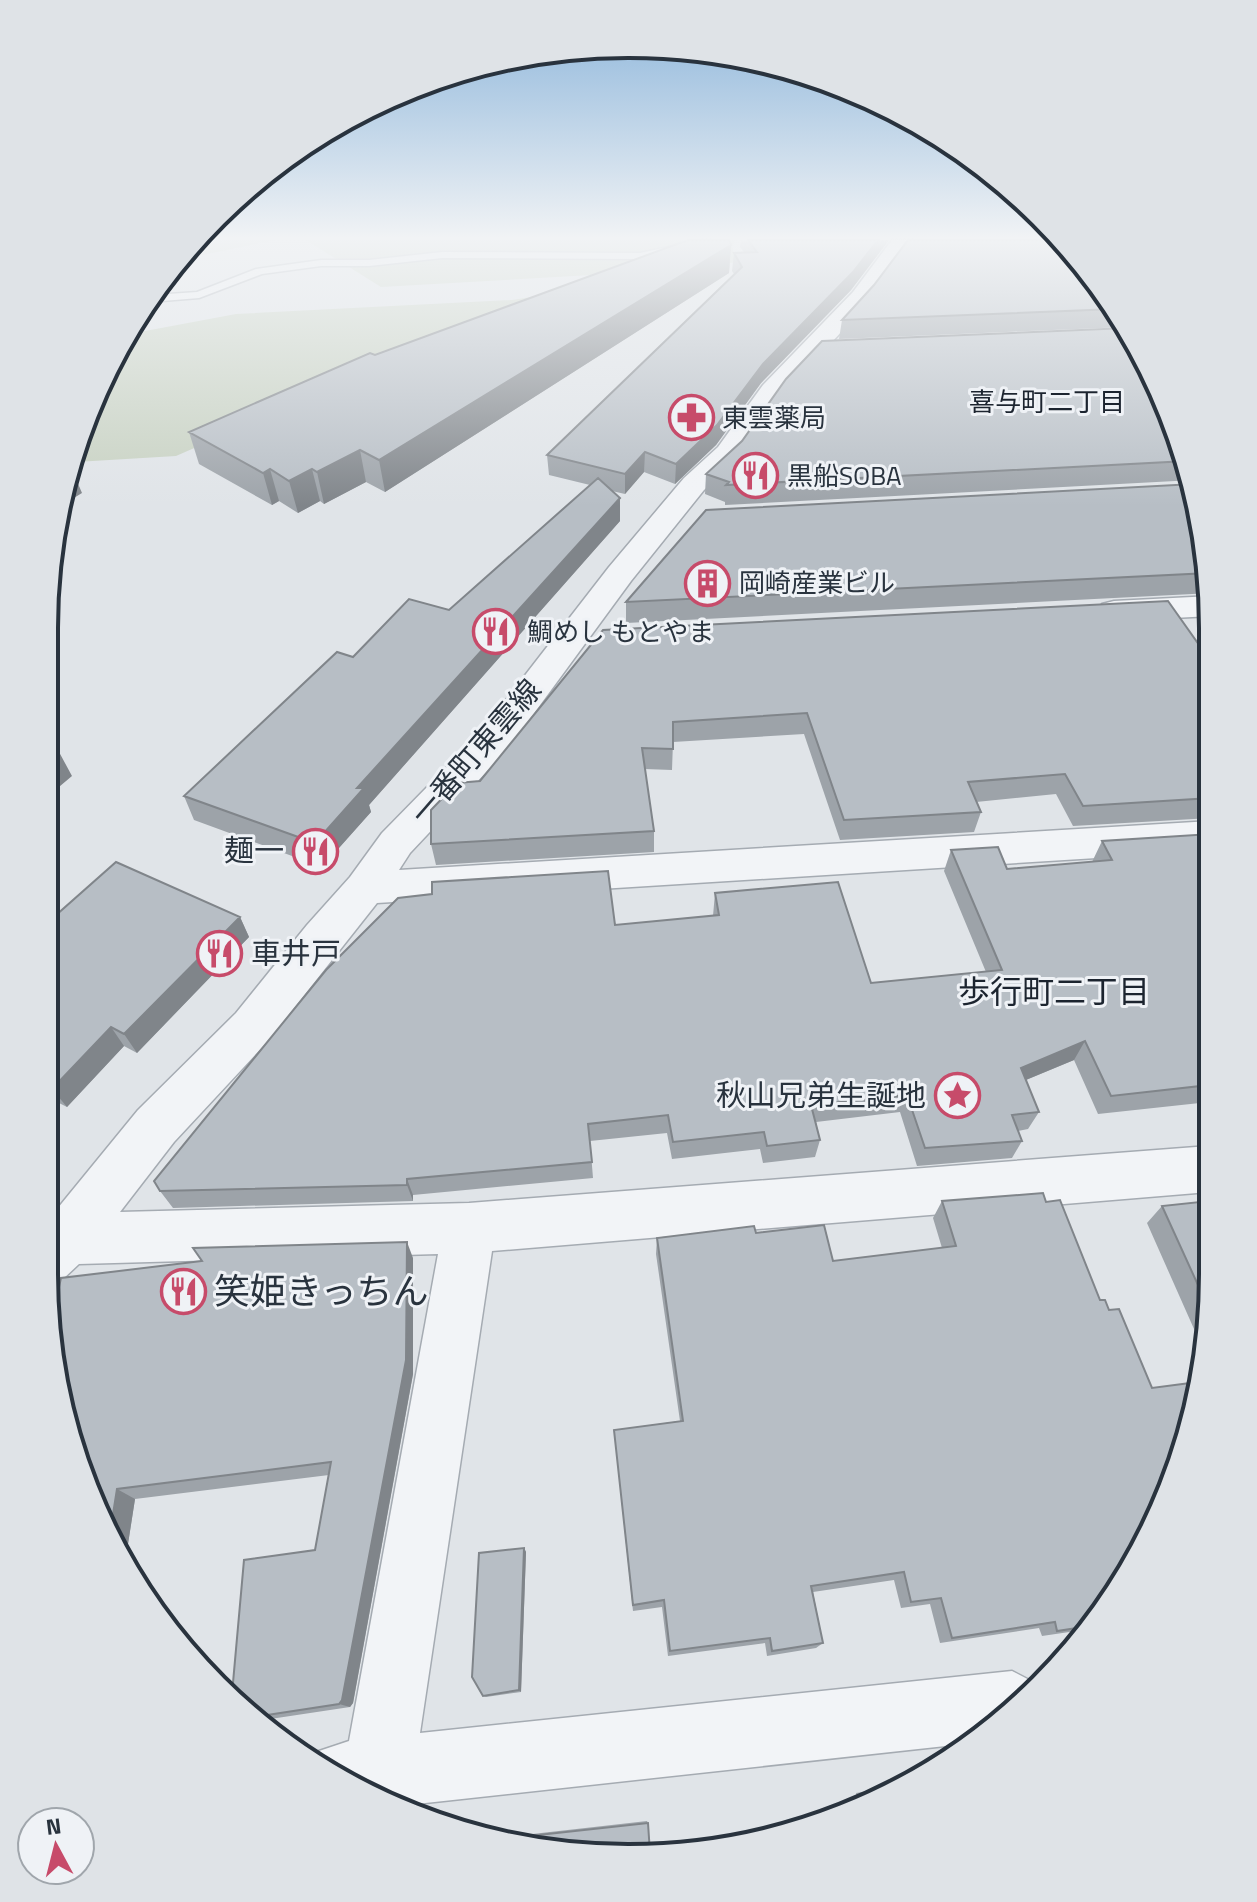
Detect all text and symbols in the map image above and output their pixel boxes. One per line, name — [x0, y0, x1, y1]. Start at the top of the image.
district label: 喜与町二丁目 — [969, 382, 1125, 421]
pharmacy icon: 東雲薬局 — [667, 394, 715, 442]
place label: 東雲薬局 — [722, 398, 826, 437]
restaurant icon: 黒船SOBA — [732, 452, 780, 500]
place label: 黒船SOBA — [787, 456, 902, 495]
building icon: 岡崎産業ビル — [684, 559, 732, 607]
place label: 岡崎産業ビル — [739, 563, 895, 602]
restaurant icon: 鯛めし もとやま — [472, 608, 520, 656]
place label: 鯛めし もとやま — [527, 612, 714, 651]
street label: 一番町東雲線 — [399, 668, 552, 834]
place label: 麺一 — [224, 827, 284, 873]
restaurant icon: 麺一 — [291, 827, 339, 875]
restaurant icon: 車井戸 — [196, 930, 244, 978]
place label: 車井戸 — [251, 930, 341, 976]
district label: 歩行町二丁目 — [958, 967, 1150, 1015]
place label: 秋山兄弟生誕地 — [716, 1072, 926, 1118]
place icon: 秋山兄弟生誕地 — [933, 1072, 981, 1120]
place label: 笑姫きっちん — [214, 1263, 429, 1318]
restaurant icon: 笑姫きっちん — [159, 1267, 207, 1315]
north arrow — [16, 1806, 96, 1886]
text: N — [44, 1808, 63, 1844]

